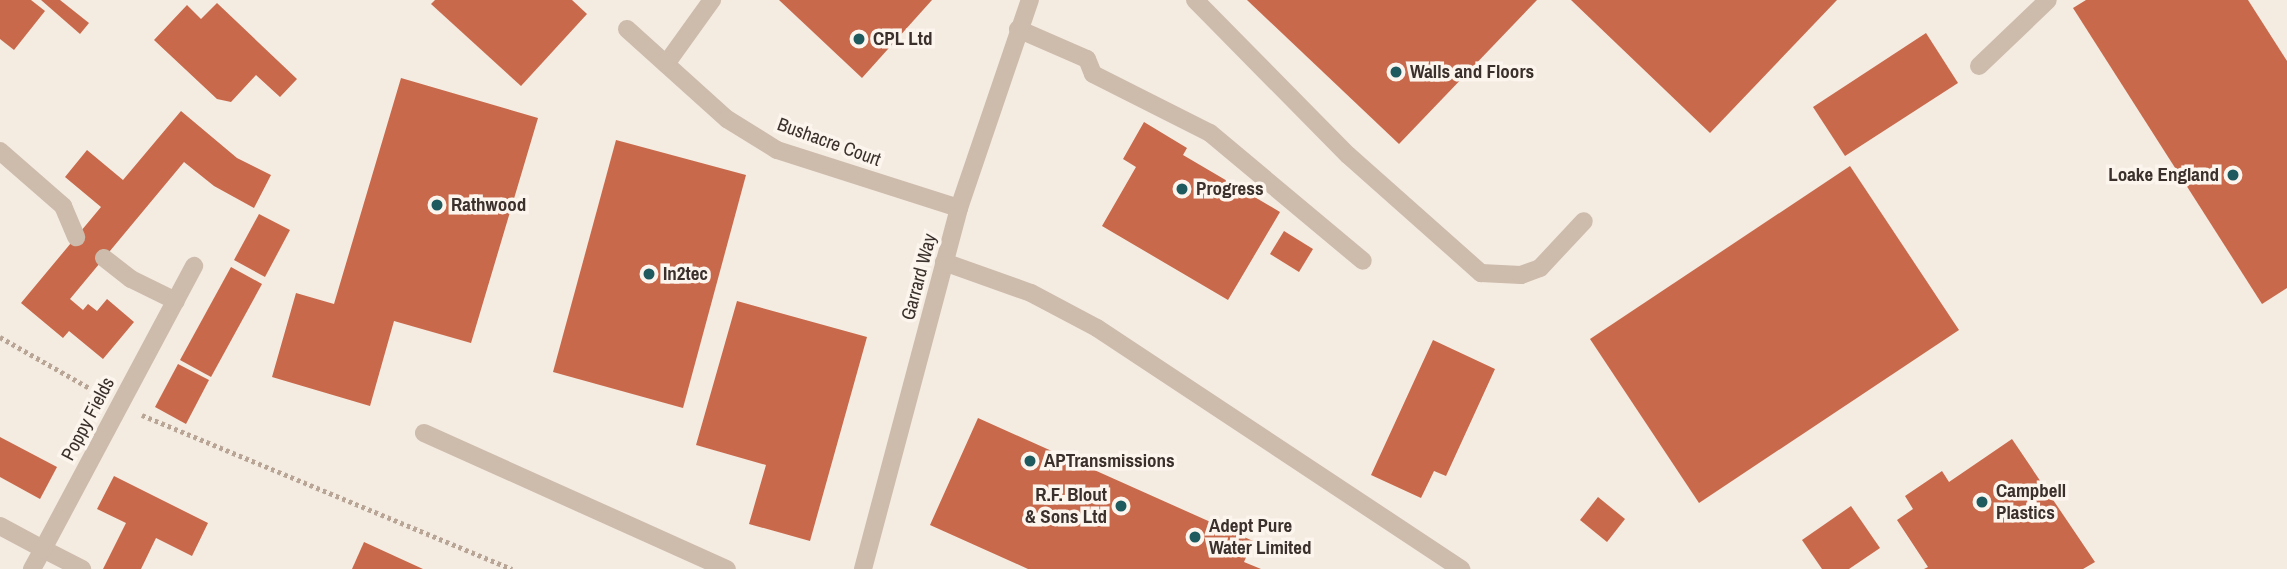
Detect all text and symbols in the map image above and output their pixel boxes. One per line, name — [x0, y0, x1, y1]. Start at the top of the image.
place label: CPL Ltd — [873, 28, 933, 50]
marker: CPL Ltd — [851, 31, 867, 47]
place label: Walls and Floors — [1410, 61, 1534, 83]
marker: Walls and Floors — [1388, 64, 1404, 80]
street label: Bushacre Court — [774, 113, 884, 171]
place label: Loake England — [2108, 164, 2219, 186]
marker: Loake England — [2225, 167, 2241, 183]
place label: Progress — [1196, 178, 1264, 200]
marker: Progress — [1174, 181, 1190, 197]
place label: Rathwood — [451, 194, 526, 216]
marker: Rathwood — [429, 197, 445, 213]
street label: Garrard Way — [897, 231, 941, 323]
place label: In2tec — [663, 263, 708, 285]
marker: In2tec — [641, 266, 657, 282]
street label: Poppy Fields — [57, 374, 119, 464]
place label: APTransmissions — [1044, 450, 1175, 472]
marker: APTransmissions — [1022, 453, 1038, 469]
place label: Campbell Plastics — [1996, 480, 2066, 524]
place label: R.F. Blout & Sons Ltd — [1025, 484, 1107, 528]
marker: Campbell Plastics — [1974, 494, 1990, 510]
marker: R.F. Blout & Sons Ltd — [1113, 498, 1129, 514]
place label: Adept Pure Water Limited — [1209, 515, 1311, 559]
marker: Adept Pure Water Limited — [1187, 529, 1203, 545]

